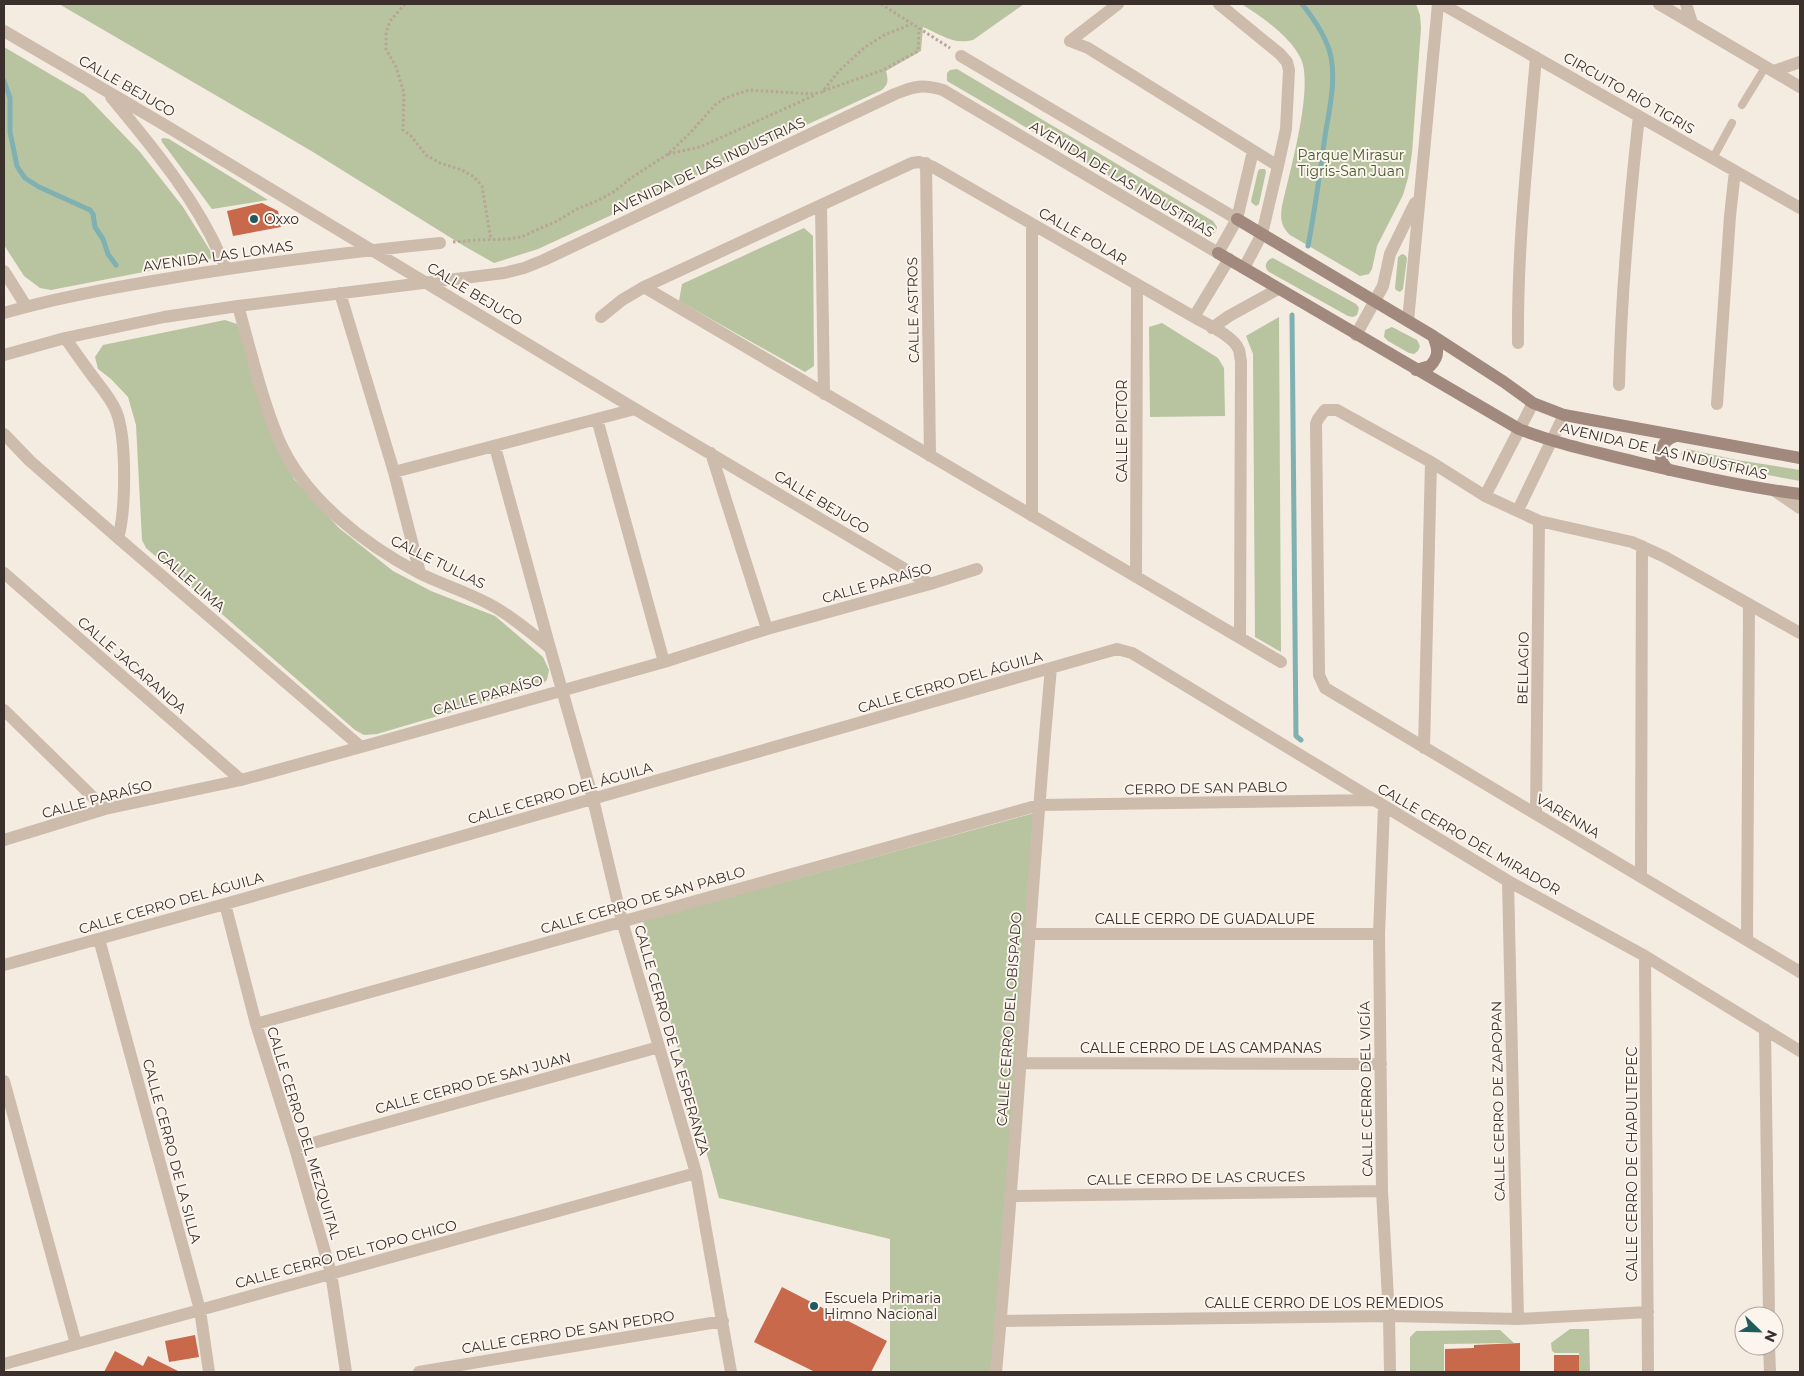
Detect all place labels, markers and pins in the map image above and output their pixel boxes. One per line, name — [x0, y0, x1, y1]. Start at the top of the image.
place label: Oxxo — [264, 210, 299, 228]
marker: Oxxo — [248, 213, 260, 225]
place label: Escuela Primaria Himno Nacional — [824, 1289, 941, 1323]
marker: Escuela Primaria Himno Nacional — [808, 1300, 820, 1312]

